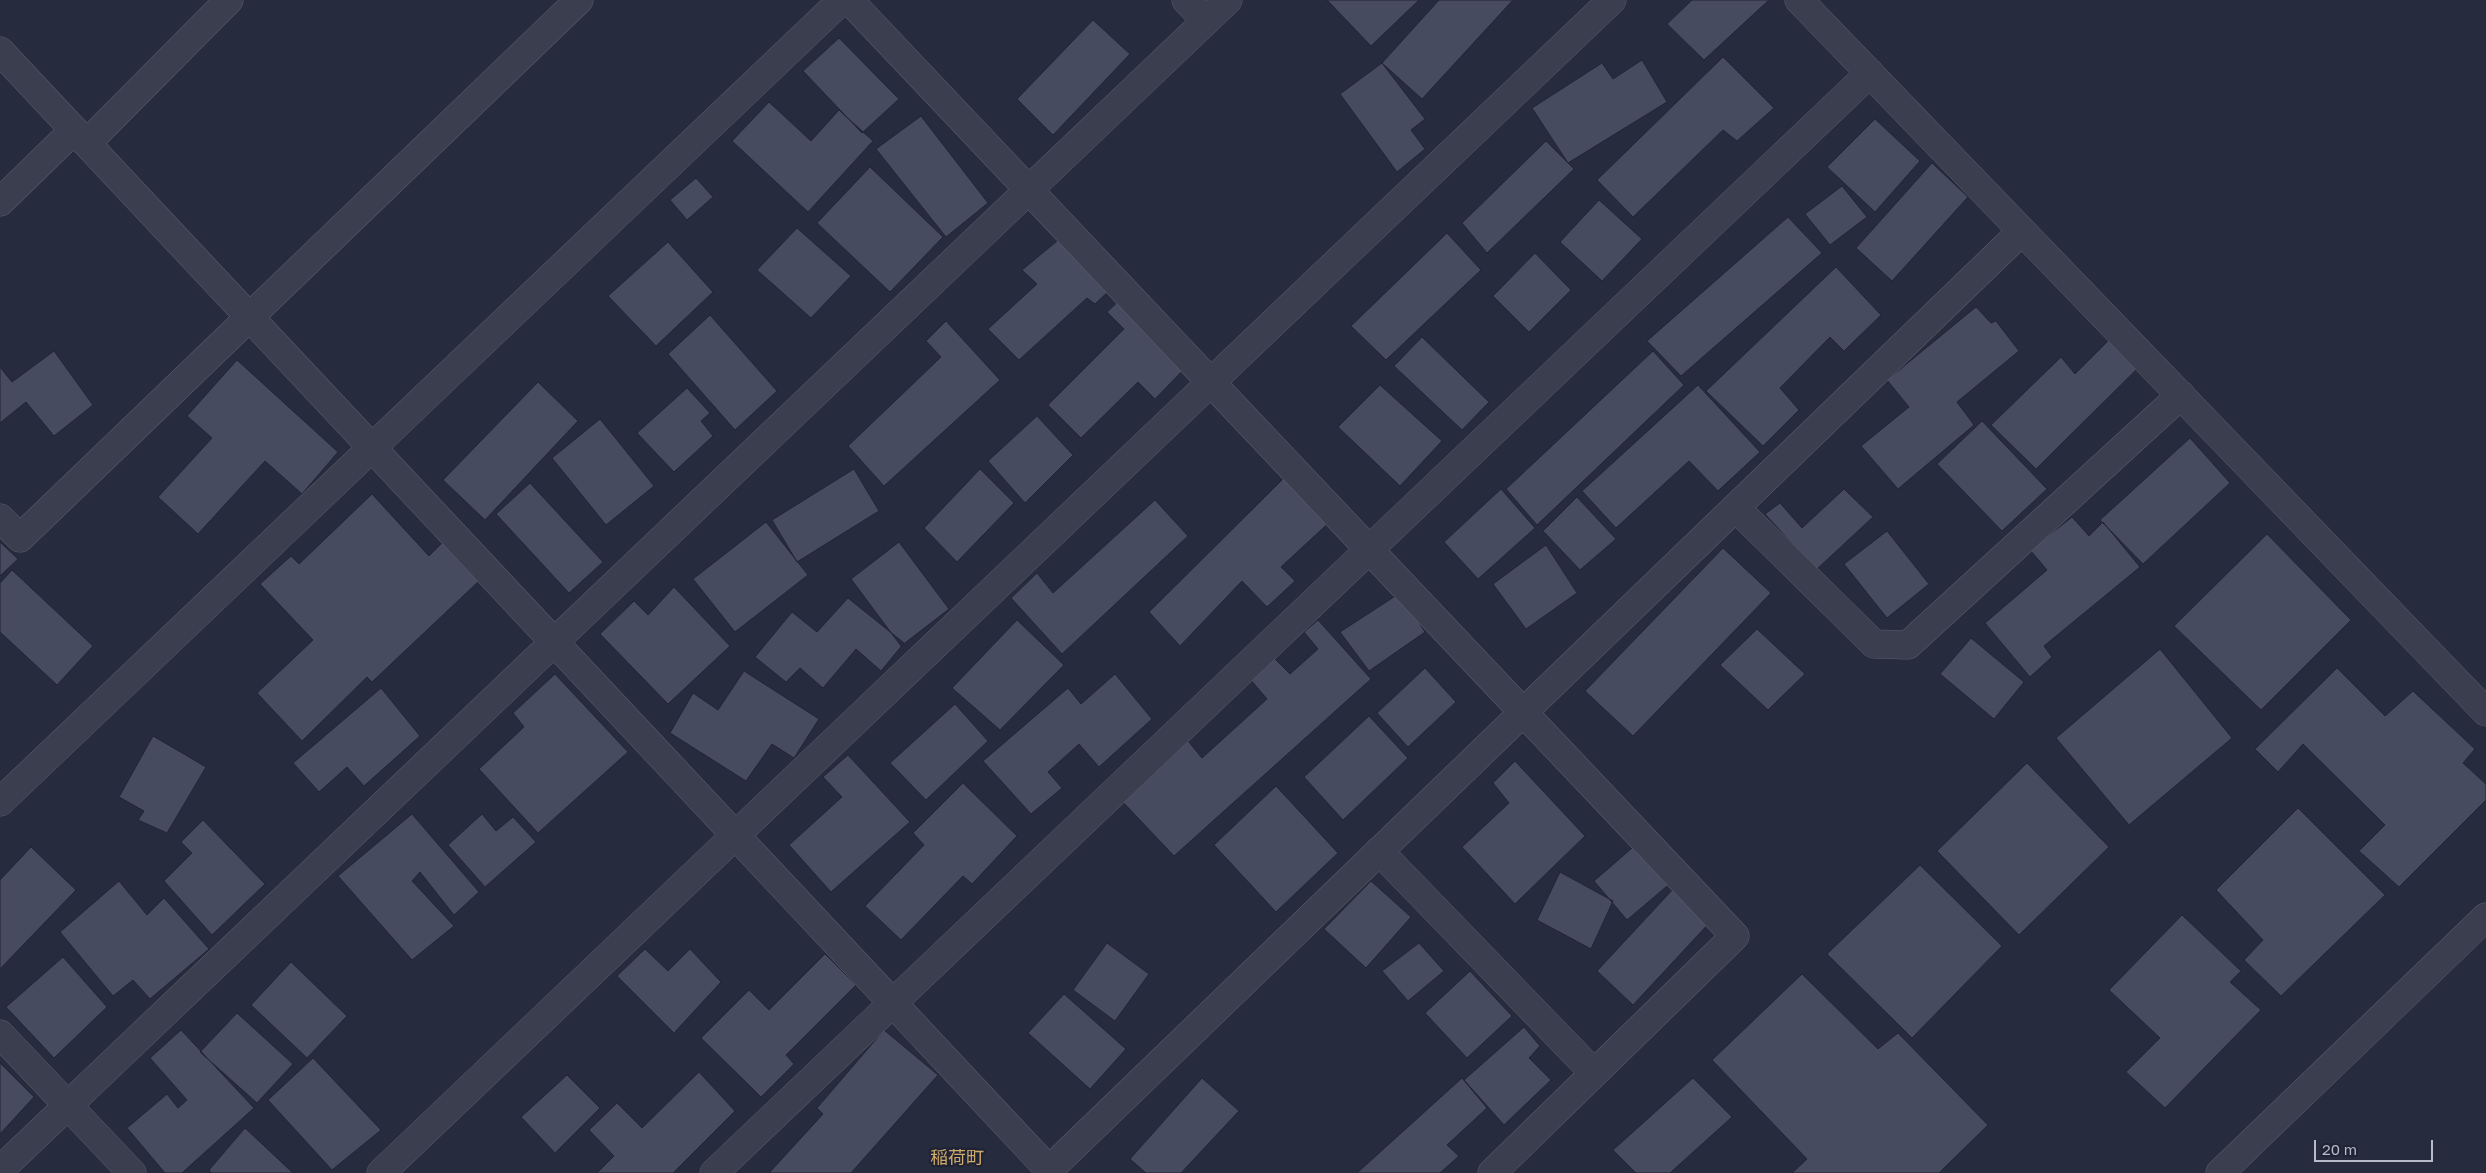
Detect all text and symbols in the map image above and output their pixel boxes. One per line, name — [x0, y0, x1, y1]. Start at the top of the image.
scale bar — [2316, 1130, 2435, 1162]
text: 20 m — [2322, 1140, 2357, 1158]
district label: 稲荷町 — [930, 1147, 984, 1169]

